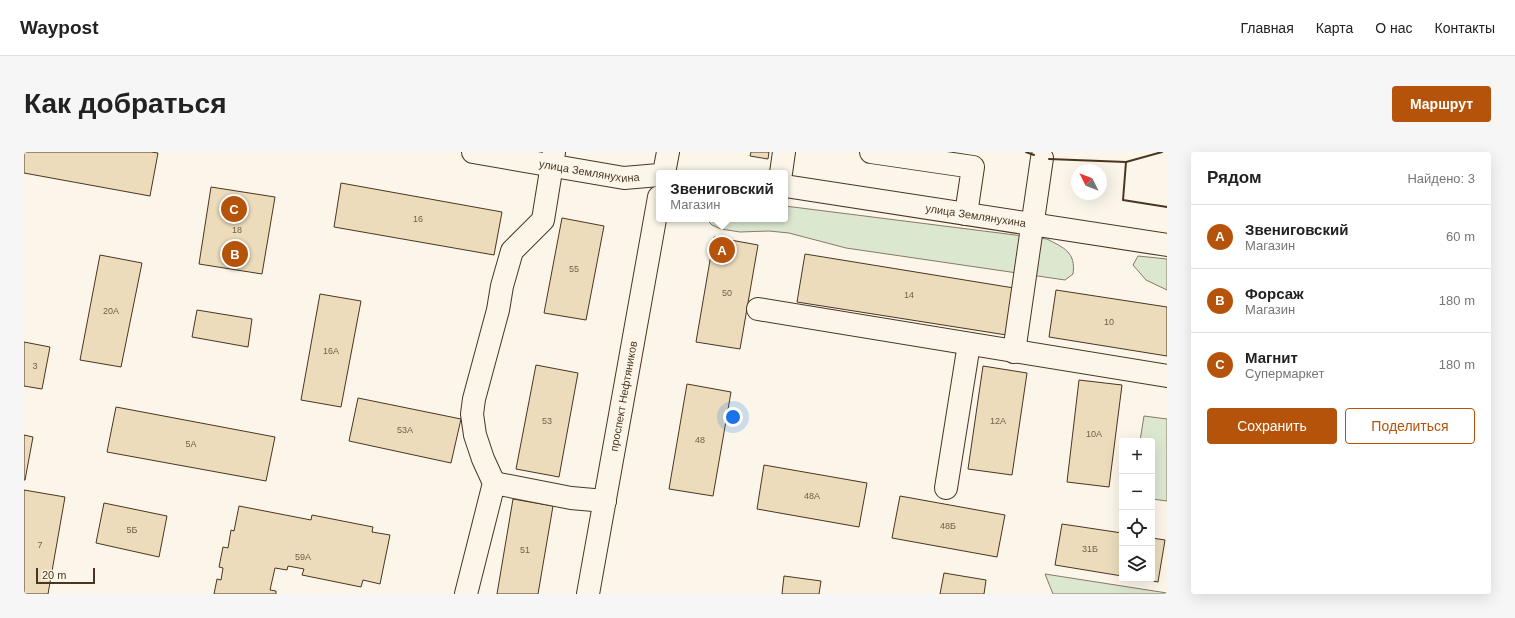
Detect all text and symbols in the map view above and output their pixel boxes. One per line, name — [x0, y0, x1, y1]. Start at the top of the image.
text: Waypost — [20, 17, 98, 38]
text: Главная — [1240, 20, 1294, 36]
text: Карта — [1316, 20, 1353, 36]
text: О нас — [1375, 20, 1413, 36]
text: Контакты — [1435, 20, 1495, 36]
button: Маршрут — [1392, 86, 1491, 122]
text: Как добраться — [24, 88, 226, 119]
street label: улица Землянухина — [538, 157, 641, 184]
north arrow — [1071, 164, 1107, 200]
text: Рядом — [1207, 168, 1262, 187]
popup — [656, 170, 788, 222]
text: Найдено: 3 — [1407, 171, 1475, 186]
text: Звениговский — [670, 180, 774, 197]
pin: C — [221, 194, 247, 224]
text: Магазин — [670, 197, 720, 212]
street label: улица Землянухина — [925, 202, 1028, 229]
house number: 16 — [413, 214, 423, 224]
text: Звениговский — [1245, 221, 1348, 238]
house number: 18 — [232, 225, 242, 235]
text: A — [1215, 229, 1225, 244]
text: 60 m — [1446, 229, 1475, 244]
pin: A — [709, 235, 735, 265]
text: Магазин — [1245, 238, 1295, 253]
pin: B — [222, 239, 248, 269]
house number: 55 — [569, 264, 579, 274]
text: Форсаж — [1245, 285, 1304, 302]
house number: 50 — [722, 288, 732, 298]
house number: 14 — [904, 290, 914, 300]
text: B — [1215, 293, 1225, 308]
text: 180 m — [1439, 293, 1475, 308]
text: Магазин — [1245, 302, 1295, 317]
house number: 20А — [103, 306, 119, 316]
house number: 10 — [1104, 317, 1114, 327]
street label: проспект Нефтяников — [608, 340, 639, 452]
house number: 16А — [323, 346, 339, 356]
text: Магнит — [1245, 349, 1298, 366]
text: C — [1215, 357, 1225, 372]
text: 180 m — [1439, 357, 1475, 372]
house number: 3 — [32, 361, 38, 371]
text: Супермаркет — [1245, 366, 1324, 381]
your location — [723, 407, 743, 427]
button: Сохранить — [1207, 408, 1337, 444]
button: Поделиться — [1345, 408, 1475, 444]
house number: 53 — [542, 416, 552, 426]
house number: 12А — [990, 416, 1006, 426]
house number: 53А — [397, 425, 413, 435]
house number: 10А — [1086, 429, 1102, 439]
house number: 48 — [695, 435, 705, 445]
map controls — [1119, 438, 1155, 582]
button: + — [1119, 438, 1155, 474]
house number: 5А — [185, 439, 197, 449]
button: − — [1119, 474, 1155, 510]
house number: 48А — [804, 491, 820, 501]
button: locate — [1119, 510, 1155, 546]
house number: 48Б — [940, 521, 956, 531]
house number: 5Б — [127, 525, 138, 535]
house number: 7 — [37, 540, 43, 550]
house number: 31Б — [1082, 544, 1098, 554]
house number: 51 — [520, 545, 530, 555]
button: layers — [1119, 546, 1155, 582]
house number: 59А — [295, 552, 311, 562]
scale bar — [36, 566, 95, 585]
text: 20 m — [42, 569, 66, 581]

